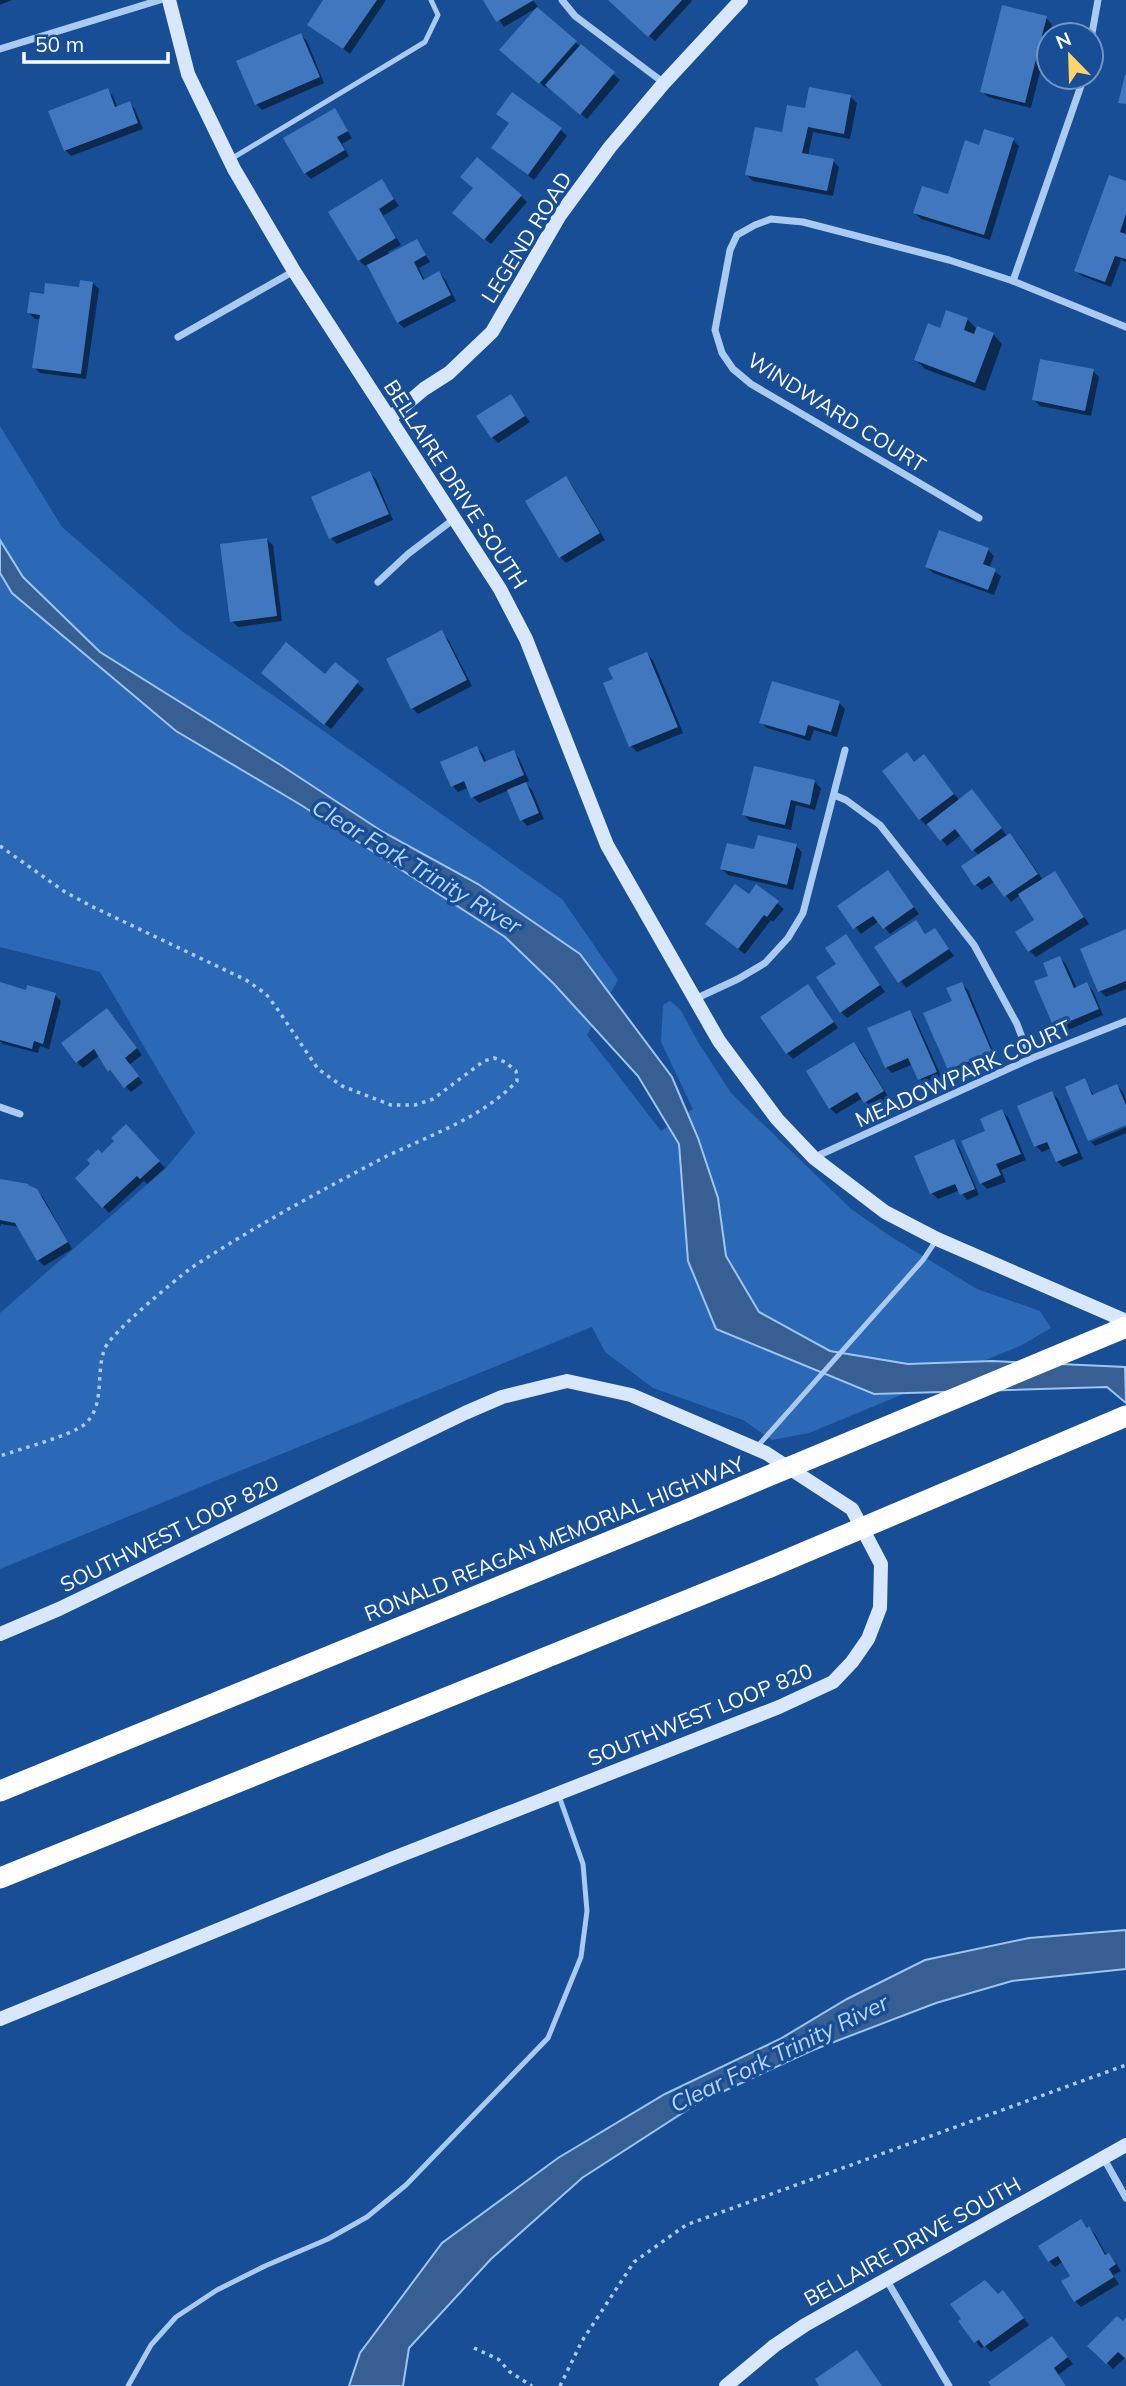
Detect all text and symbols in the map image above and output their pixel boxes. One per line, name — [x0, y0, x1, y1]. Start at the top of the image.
scale bar — [24, 21, 168, 65]
north arrow — [1035, 21, 1105, 91]
text: N — [1052, 27, 1075, 54]
text: 50 m — [35, 31, 84, 57]
street label: LEGEND ROAD — [475, 167, 577, 307]
street label: WINDWARD COURT — [743, 347, 931, 478]
street label: BELLAIRE DRIVE SOUTH — [379, 375, 533, 593]
water label: Clear Fork Trinity River — [307, 792, 528, 941]
street label: MEADOWPARK COURT — [851, 1013, 1075, 1132]
street label: RONALD REAGAN MEMORIAL HIGHWAY — [360, 1450, 748, 1626]
street label: SOUTHWEST LOOP 820 — [56, 1469, 282, 1597]
street label: SOUTHWEST LOOP 820 — [584, 1657, 816, 1771]
water label: Clear Fork Trinity River — [665, 1987, 894, 2118]
street label: BELLAIRE DRIVE SOUTH — [799, 2171, 1025, 2311]

